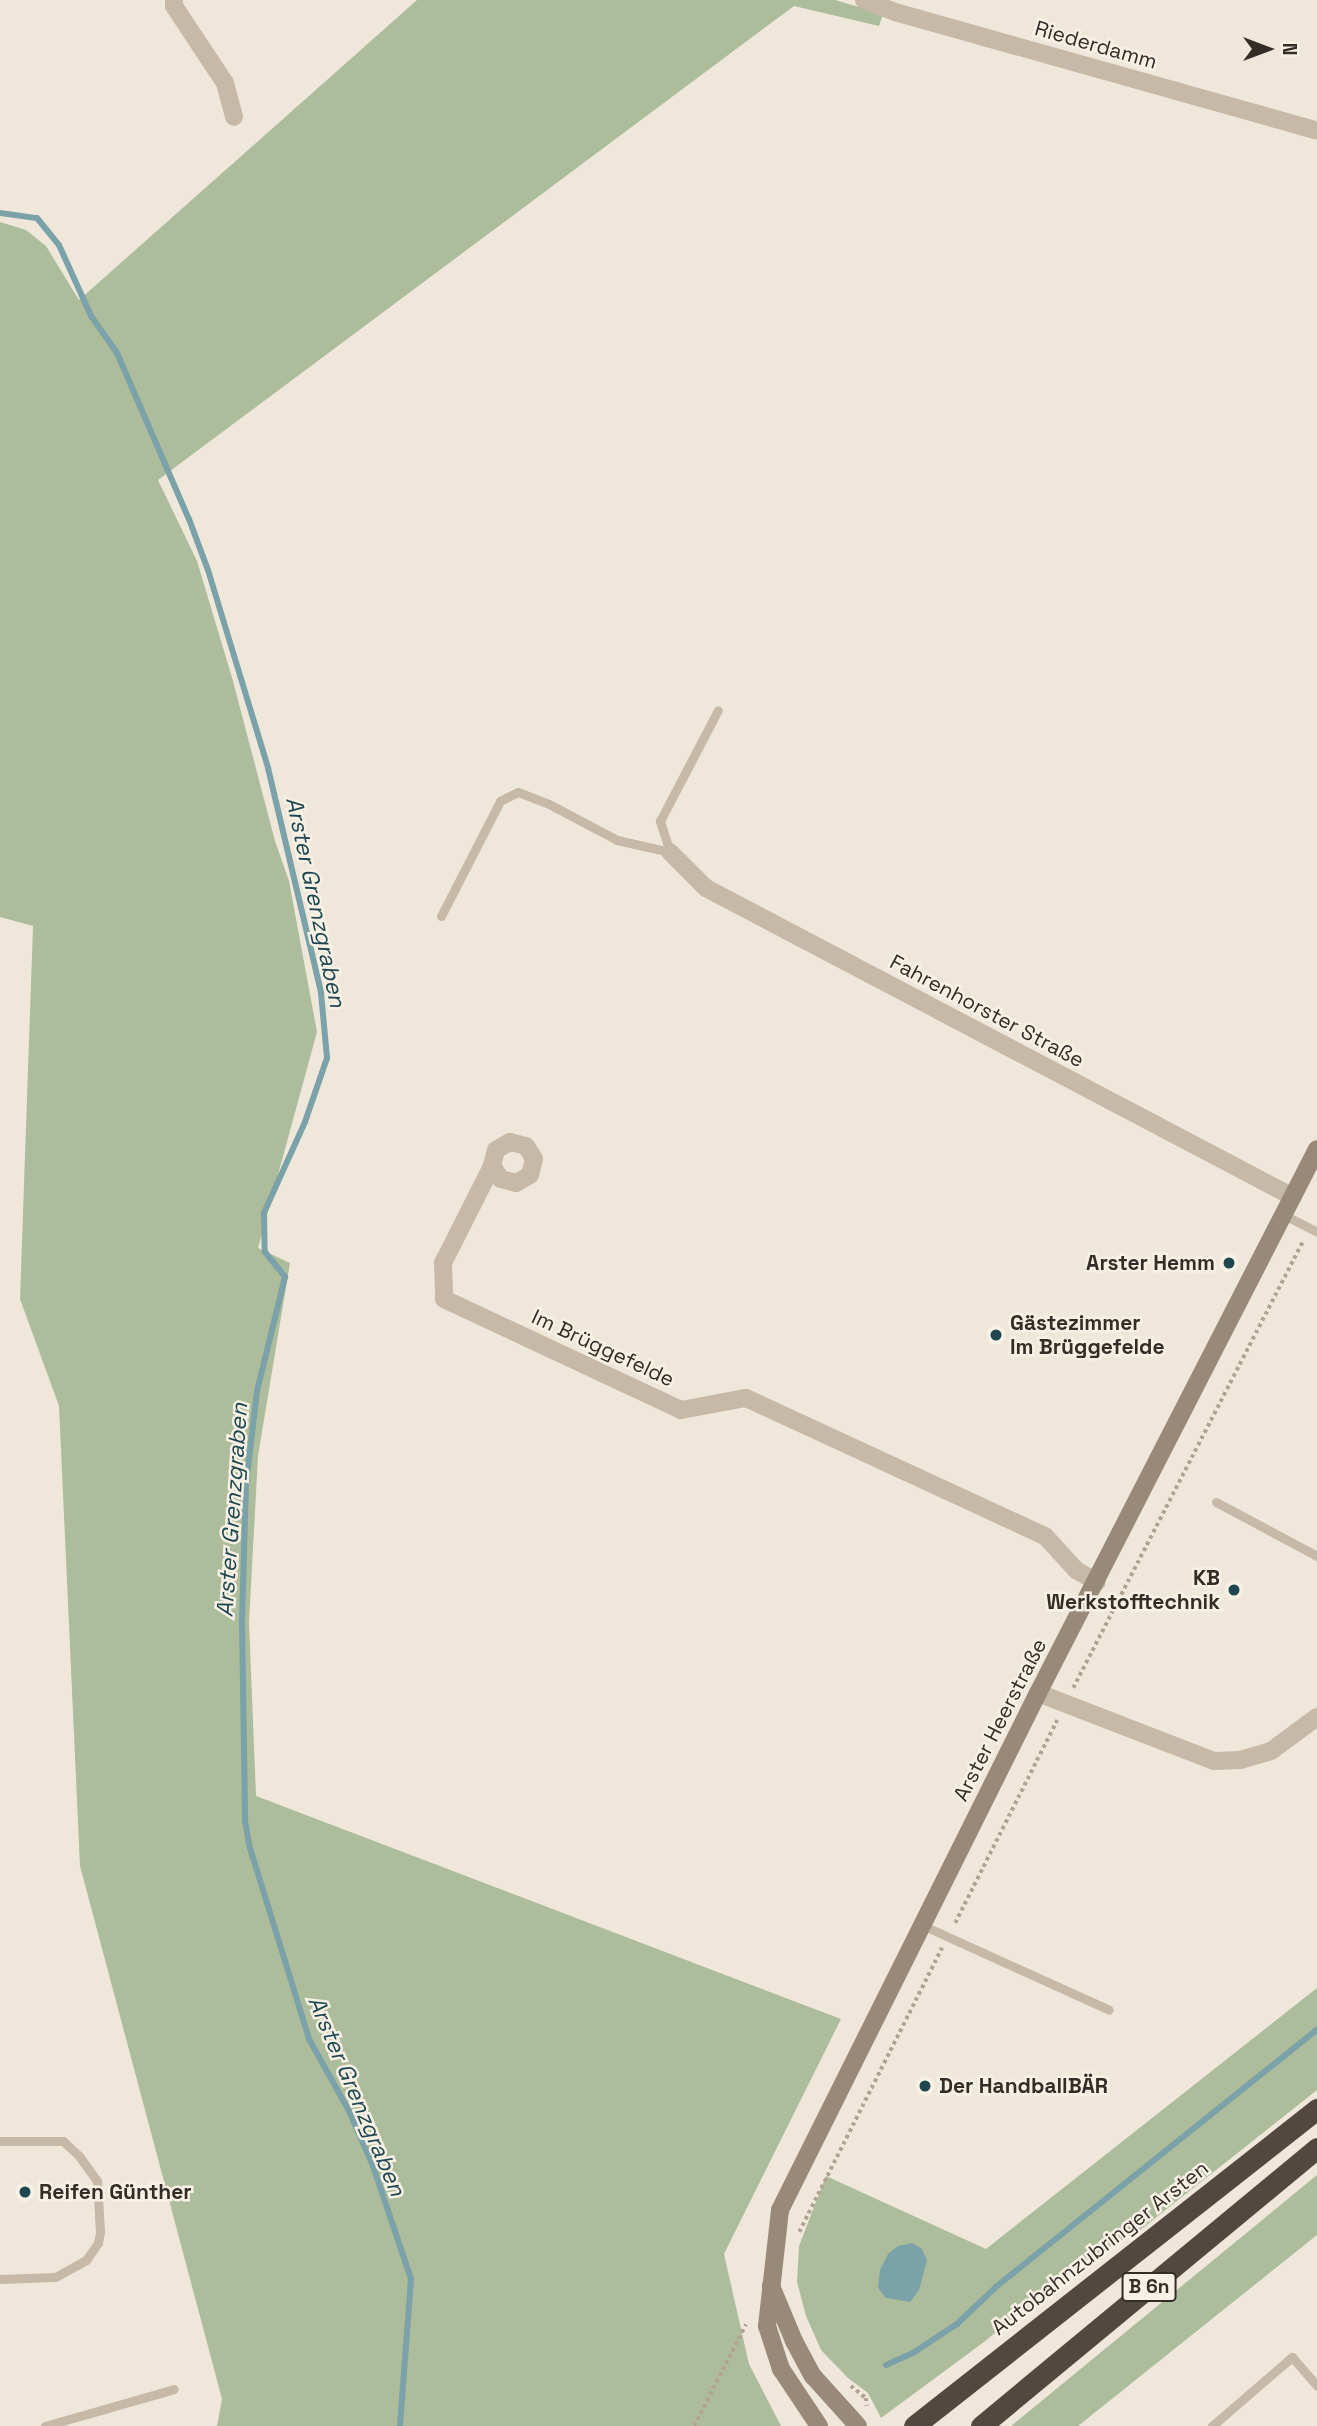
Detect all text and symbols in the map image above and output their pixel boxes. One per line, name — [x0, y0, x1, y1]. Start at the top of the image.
north arrow — [1233, 14, 1303, 84]
street label: Riederdamm — [1032, 16, 1160, 74]
text: N — [1277, 43, 1302, 55]
water label: Arster Grenzgraben — [280, 794, 352, 1010]
street label: Fahrenhorster Straße — [886, 949, 1088, 1073]
place label: Arster Hemm — [1086, 1250, 1215, 1276]
marker: Arster Hemm — [1221, 1255, 1237, 1271]
street label: Im Brüggefelde — [528, 1304, 678, 1392]
place label: Gästezimmer Im Brüggefelde — [1010, 1310, 1165, 1360]
marker: Gästezimmer Im Brüggefelde — [988, 1327, 1004, 1343]
water label: Arster Grenzgraben — [211, 1402, 253, 1618]
place label: KB Werkstofftechnik — [1046, 1565, 1220, 1615]
marker: KB Werkstofftechnik — [1226, 1582, 1242, 1598]
street label: Arster Heerstraße — [948, 1635, 1052, 1805]
water label: Arster Grenzgraben — [302, 1992, 412, 2200]
place label: Der HandballBÄR — [939, 2073, 1108, 2099]
marker: Der HandballBÄR — [917, 2078, 933, 2094]
street label: Autobahnzubringer Arsten — [986, 2155, 1214, 2341]
place label: Reifen Günther — [39, 2179, 192, 2205]
marker: Reifen Günther — [17, 2184, 33, 2200]
road number: B 6n — [1121, 2272, 1177, 2302]

